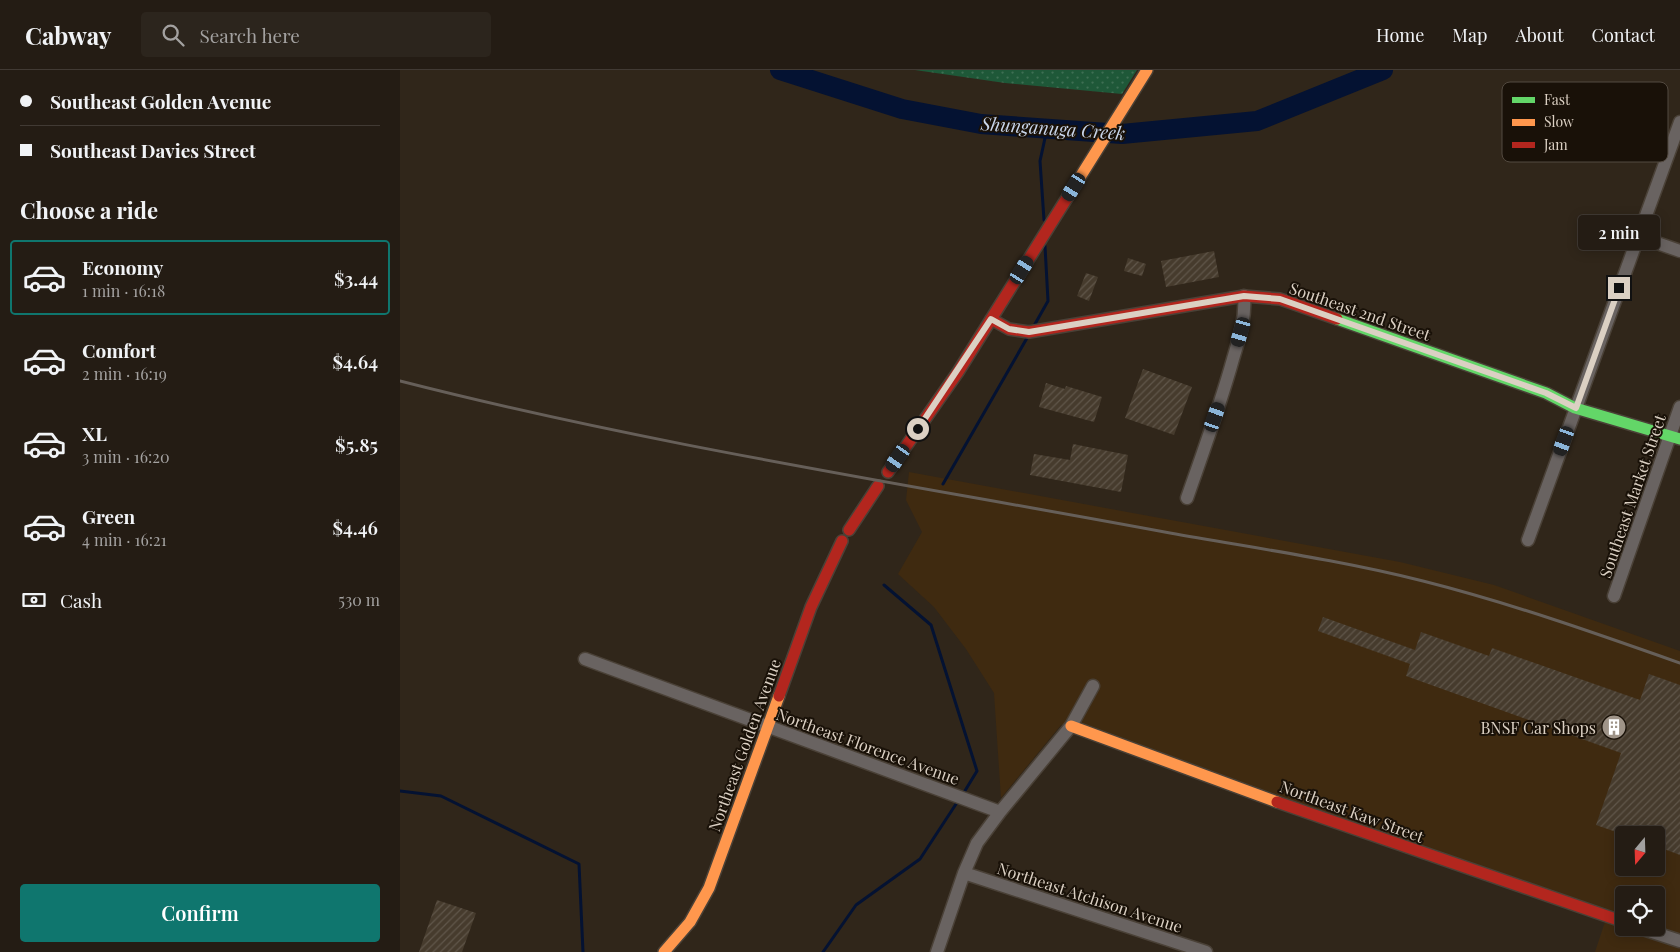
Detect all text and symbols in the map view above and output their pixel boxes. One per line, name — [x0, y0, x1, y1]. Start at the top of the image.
search box — [141, 12, 491, 57]
text: Cabway — [25, 19, 111, 51]
icon: search — [159, 21, 187, 49]
text: Search here — [199, 22, 300, 48]
text: Home — [1376, 23, 1424, 47]
text: Map — [1452, 23, 1487, 47]
text: About — [1515, 23, 1564, 47]
text: Contact — [1592, 23, 1655, 47]
legend — [1502, 82, 1668, 162]
text: Southeast Golden Avenue — [50, 88, 271, 114]
text: Fast — [1544, 90, 1571, 109]
water label: Shunganuga Creek — [979, 111, 1126, 145]
text: Slow — [1544, 112, 1574, 131]
text: Jam — [1543, 135, 1568, 154]
text: Southeast Davies Street — [50, 137, 256, 163]
car — [1059, 170, 1088, 204]
text: Choose a ride — [20, 195, 158, 225]
callout: 2 min — [1578, 216, 1660, 250]
text: 2 min — [1599, 222, 1639, 243]
car — [1007, 253, 1036, 287]
text: Economy — [82, 254, 163, 280]
icon: car — [22, 255, 67, 300]
text: $3.44 — [334, 265, 378, 291]
street label: Southeast 2nd Street — [1287, 277, 1434, 345]
route end — [1608, 277, 1630, 299]
text: 1 min · 16:18 — [82, 280, 165, 301]
car — [1229, 316, 1252, 348]
text: Comfort — [82, 337, 156, 363]
icon: car — [22, 338, 67, 383]
text: $4.64 — [332, 348, 378, 374]
text: 2 min · 16:19 — [82, 363, 167, 384]
car — [1203, 400, 1226, 434]
street label: Southeast Market Street — [1594, 411, 1670, 581]
route start — [907, 418, 929, 440]
text: XL — [82, 420, 107, 446]
icon: car — [22, 421, 67, 466]
car — [1551, 424, 1576, 458]
text: $5.85 — [335, 431, 378, 457]
car — [883, 441, 912, 475]
text: 3 min · 16:20 — [82, 446, 170, 467]
text: Green — [82, 503, 135, 529]
icon: car — [22, 504, 67, 549]
text: $4.46 — [332, 514, 378, 540]
text: 4 min · 16:21 — [82, 529, 167, 550]
icon: cash — [20, 586, 48, 614]
text: Cash — [60, 587, 102, 613]
text: 530 m — [338, 589, 380, 610]
street label: Northeast Golden Avenue — [703, 656, 785, 834]
street label: Northeast Florence Avenue — [774, 703, 962, 789]
building icon: BNSF Car Shops — [1601, 714, 1627, 740]
place label: BNSF Car Shops — [1480, 717, 1596, 738]
street label: Northeast Kaw Street — [1277, 775, 1427, 847]
north arrow — [1615, 826, 1665, 876]
map controls — [1615, 826, 1665, 936]
street label: Northeast Atchison Avenue — [995, 857, 1185, 937]
button: Confirm — [20, 884, 380, 942]
button: locate — [1615, 886, 1665, 936]

